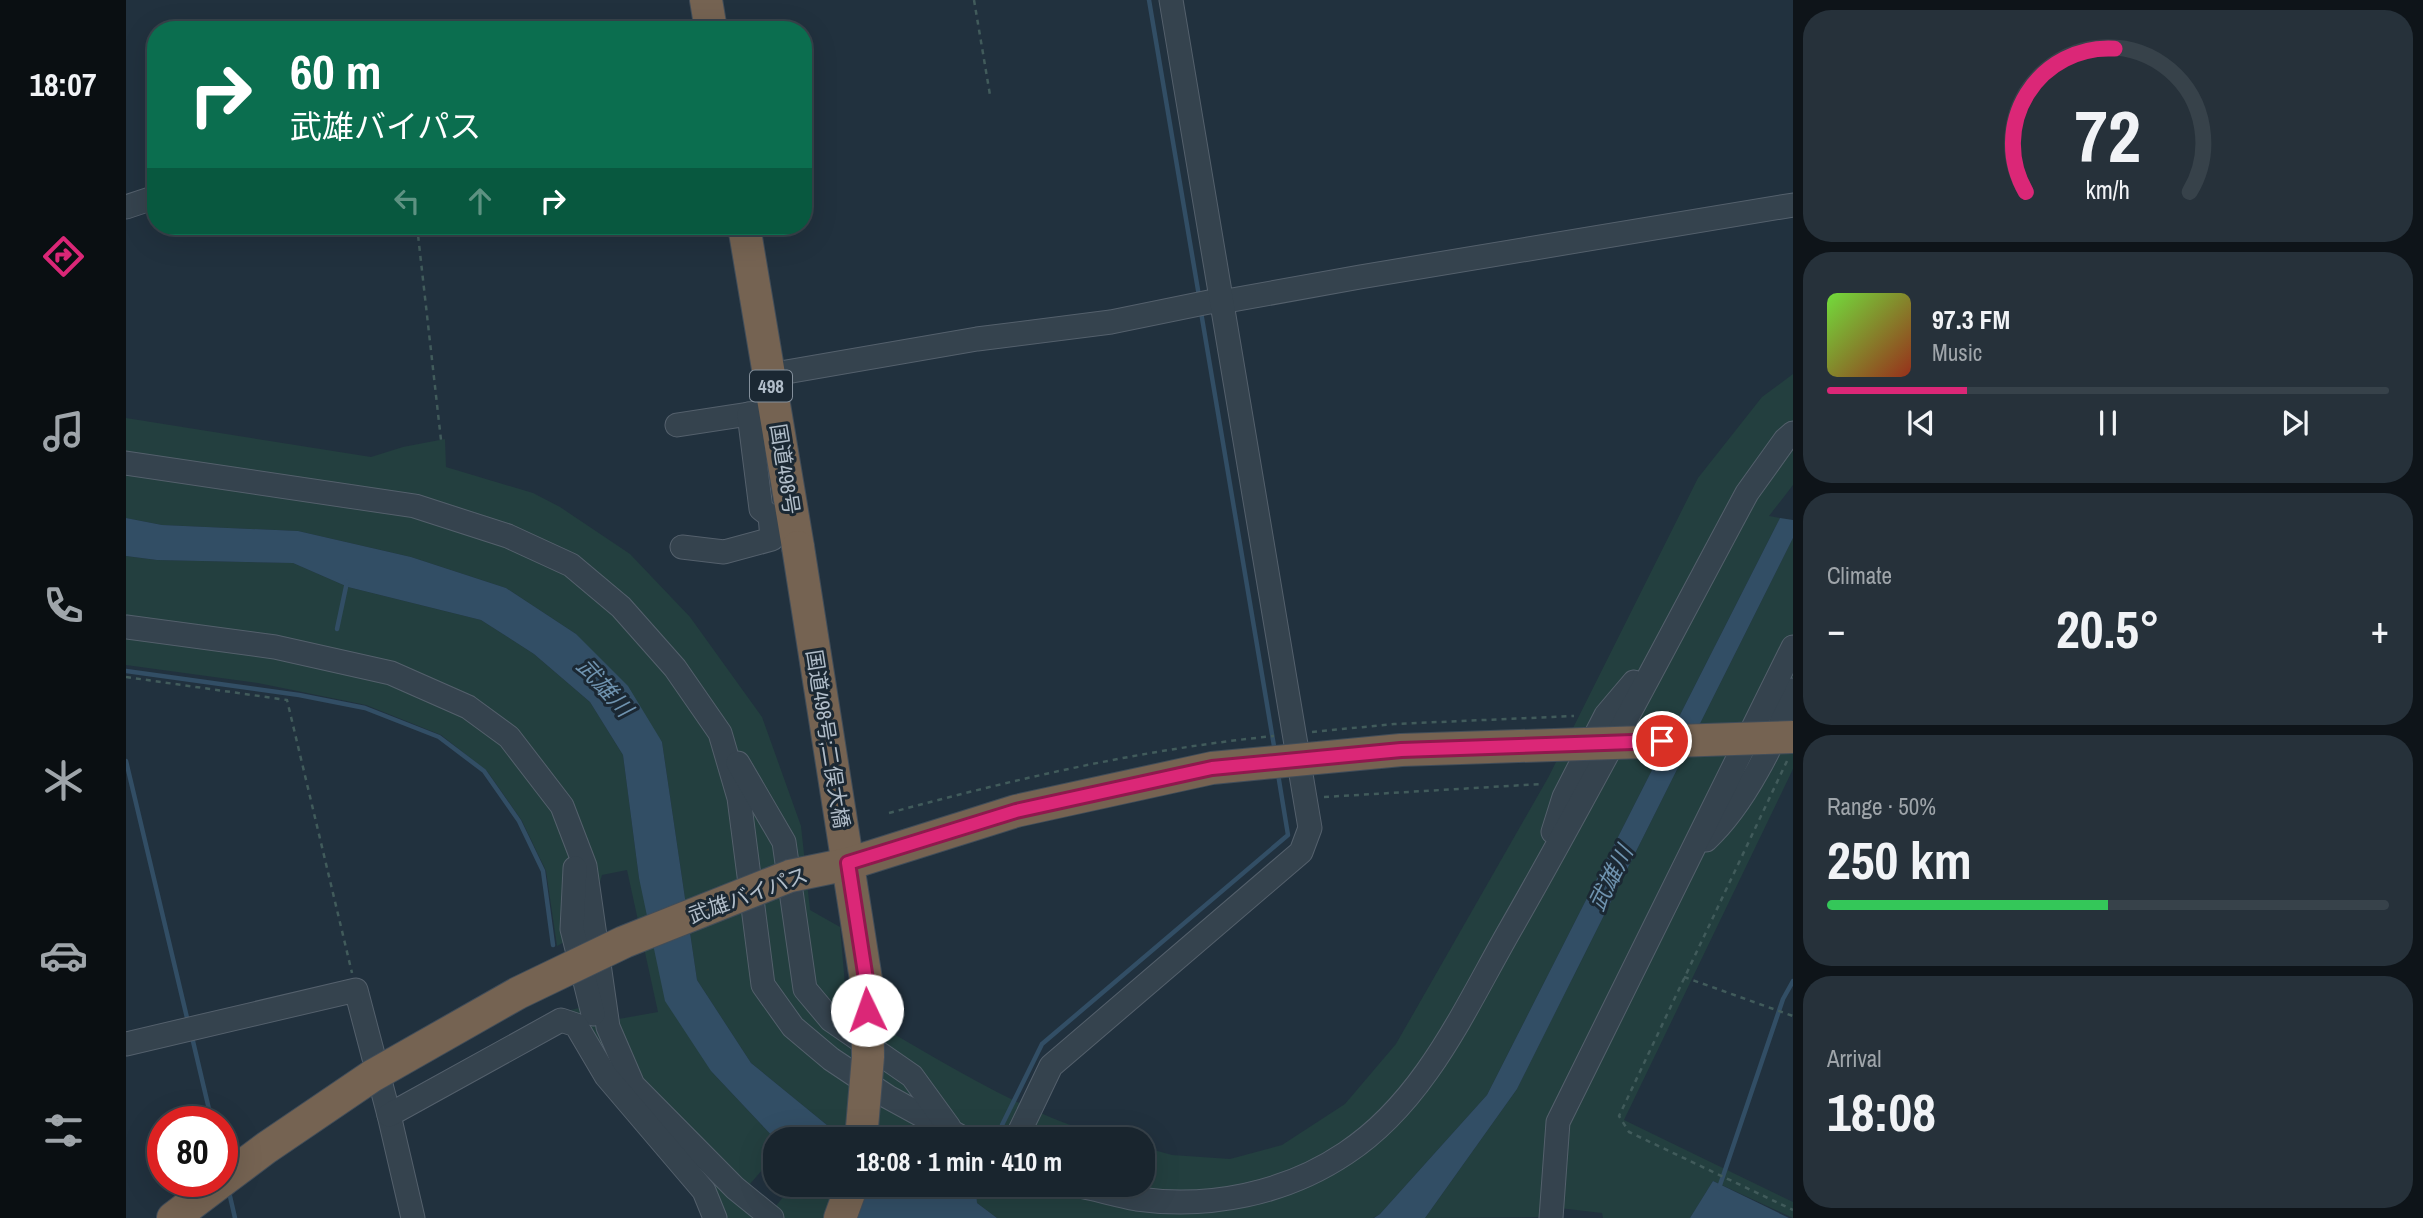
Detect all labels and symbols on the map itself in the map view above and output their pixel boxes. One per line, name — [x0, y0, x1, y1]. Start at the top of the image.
road number: 498 — [750, 370, 792, 402]
street label: 国道498号 — [764, 421, 806, 517]
street label: 国道498号;二俣大橋 — [800, 648, 856, 830]
water label: 武雄川 — [570, 651, 642, 725]
pin — [1632, 711, 1692, 771]
water label: 武雄川 — [1581, 838, 1641, 916]
street label: 武雄バイパス — [684, 860, 812, 930]
position arrow — [830, 973, 904, 1047]
speed limit sign: 80 — [147, 1106, 238, 1197]

